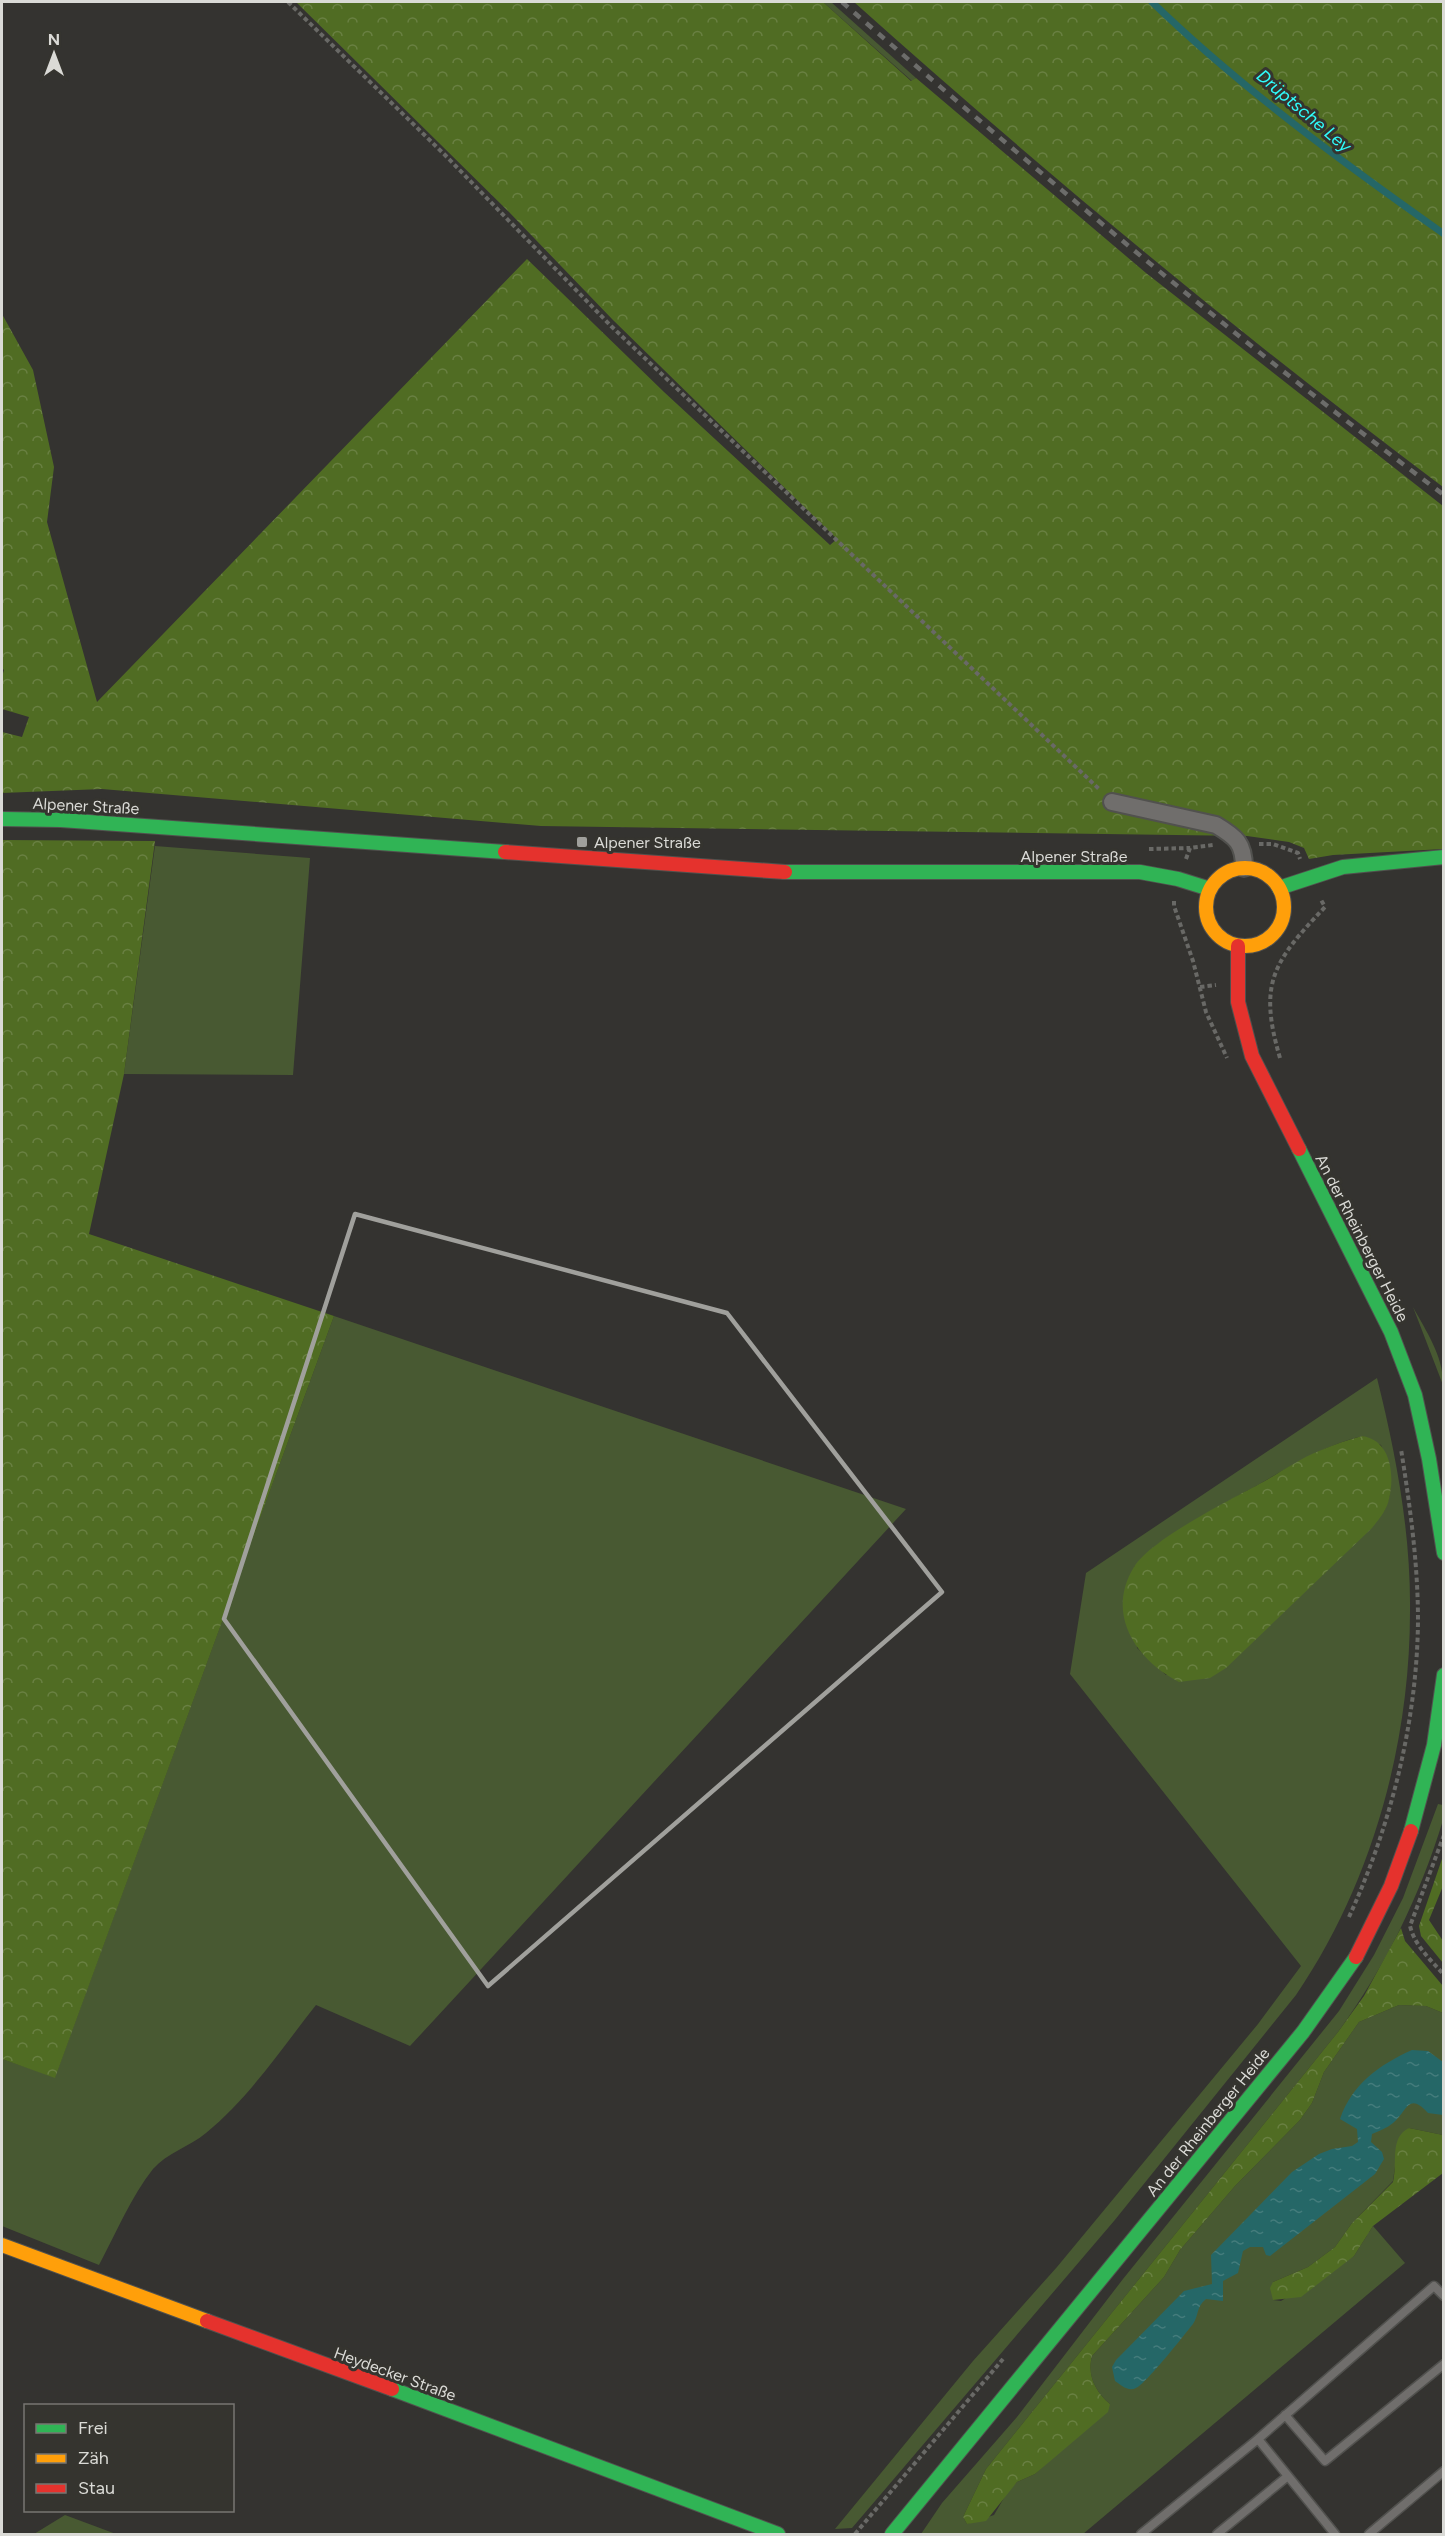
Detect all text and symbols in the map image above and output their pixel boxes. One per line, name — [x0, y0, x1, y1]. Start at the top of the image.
north arrow — [24, 24, 84, 84]
text: N — [48, 30, 60, 49]
water label: Drüptsche Ley — [1252, 65, 1357, 158]
street label: Alpener Straße — [32, 794, 140, 818]
place label: Alpener Straße — [594, 833, 701, 852]
marker: Alpener Straße — [575, 835, 589, 849]
street label: Alpener Straße — [1021, 847, 1128, 866]
street label: An der Rheinberger Heide — [1312, 1151, 1413, 1325]
street label: An der Rheinberger Heide — [1142, 2044, 1274, 2200]
street label: Heydecker Straße — [331, 2343, 459, 2405]
legend — [24, 2404, 234, 2512]
text: Frei — [78, 2417, 108, 2439]
text: Zäh — [78, 2447, 109, 2469]
text: Stau — [78, 2477, 115, 2499]

